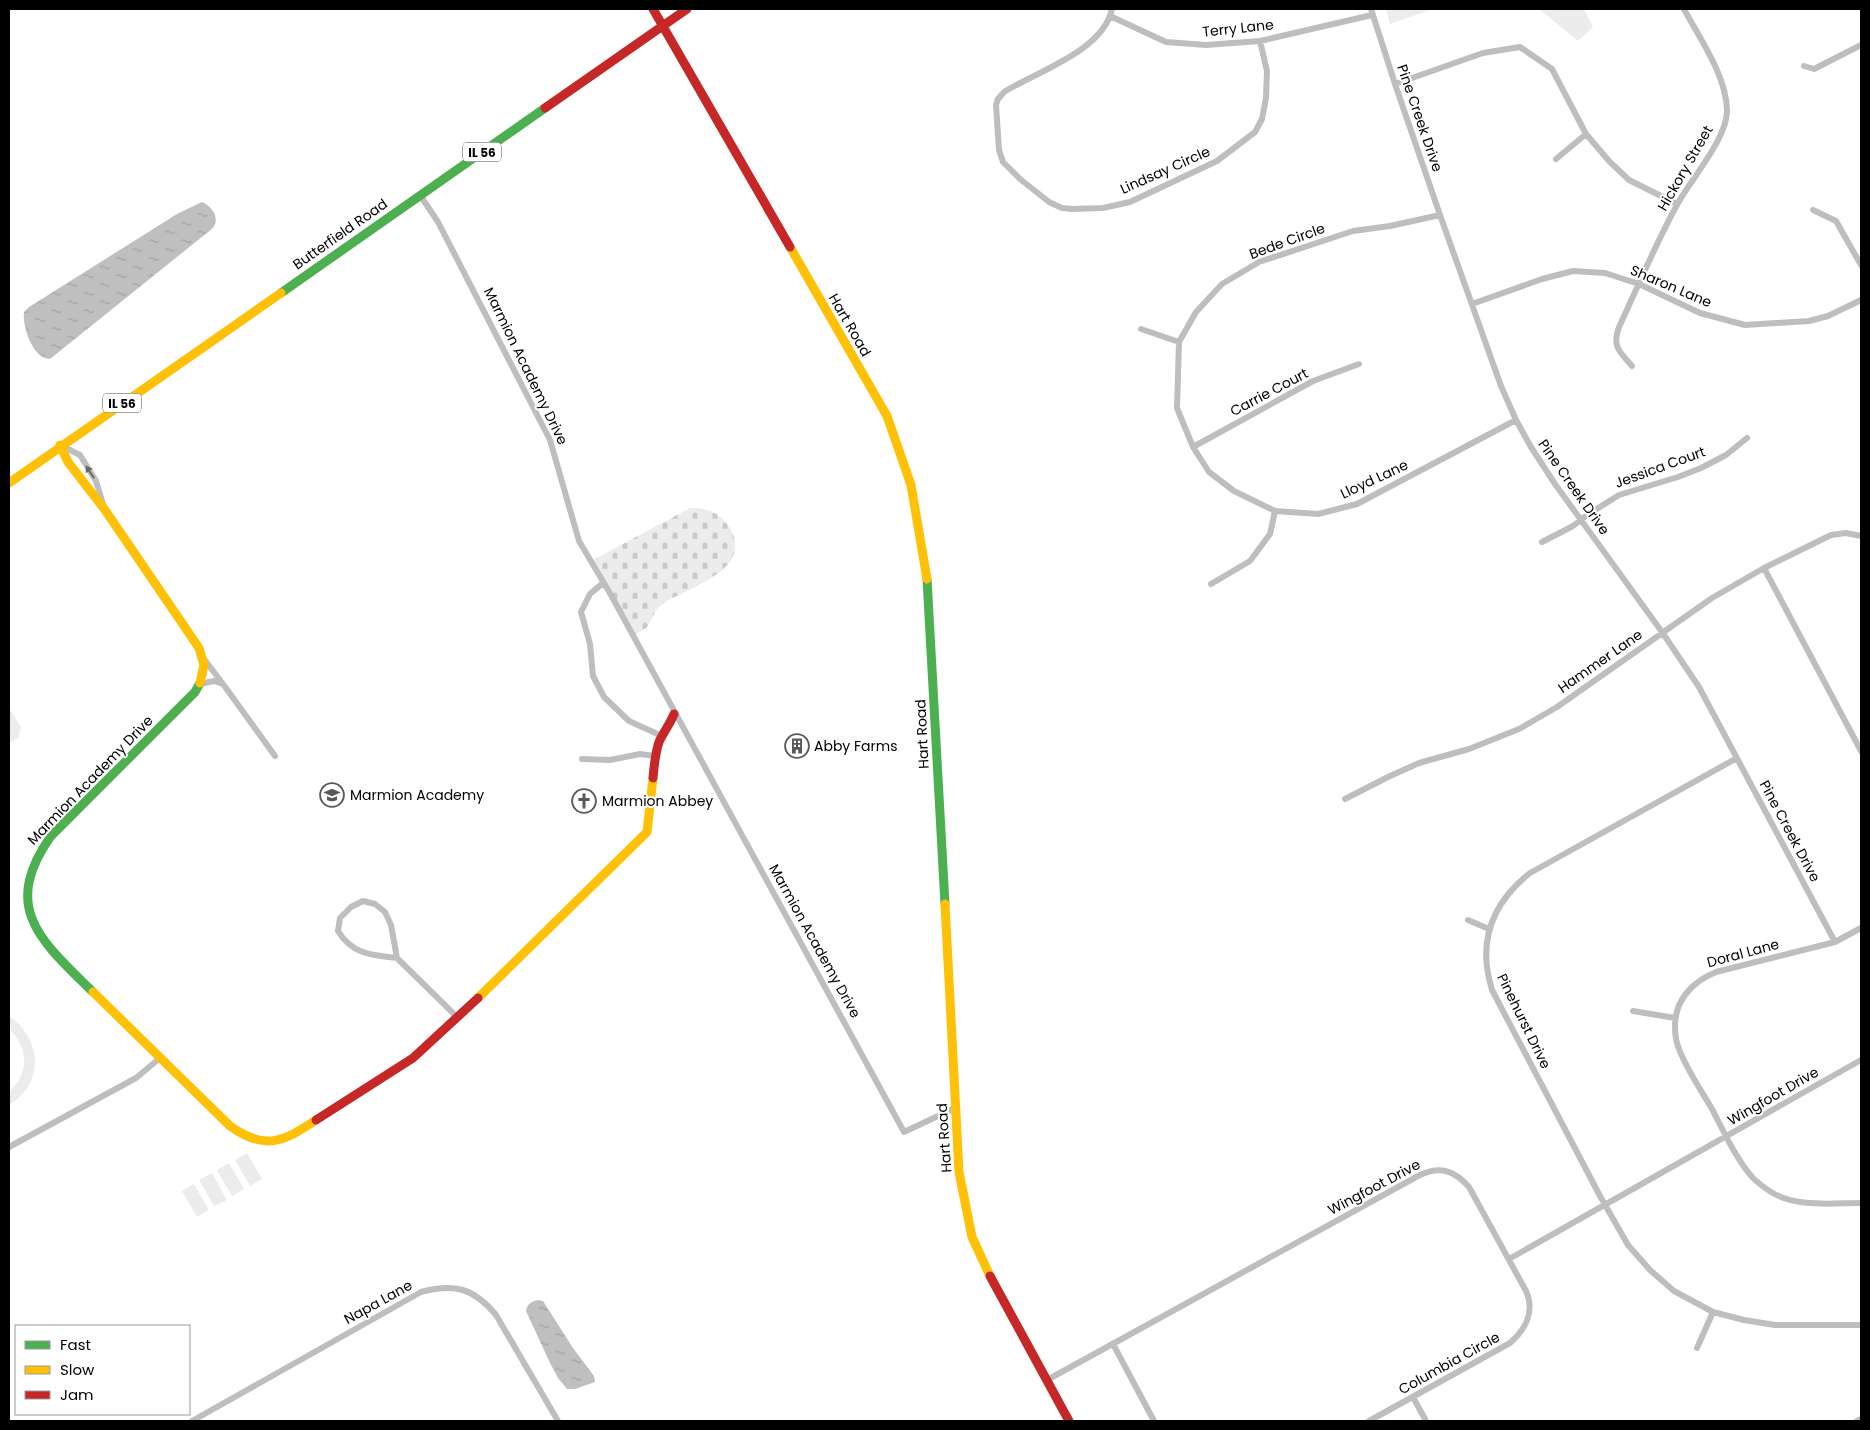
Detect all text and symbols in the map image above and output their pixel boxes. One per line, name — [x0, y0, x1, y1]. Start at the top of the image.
street label: Terry Lane — [1201, 14, 1275, 42]
street label: Pine Creek Drive — [1392, 62, 1448, 175]
street label: Hickory Street — [1652, 122, 1718, 214]
street label: Lindsay Circle — [1117, 141, 1213, 199]
road number: IL 56 — [463, 142, 501, 162]
street label: Butterfield Road — [289, 194, 391, 274]
street label: Bede Circle — [1246, 218, 1328, 264]
street label: Sharon Lane — [1627, 260, 1715, 312]
street label: Marmion Academy Drive — [479, 284, 573, 448]
street label: Hart Road — [824, 290, 876, 360]
street label: Carrie Court — [1227, 363, 1311, 421]
road number: IL 56 — [103, 393, 141, 412]
street label: Pine Creek Drive — [1534, 435, 1615, 539]
street label: Jessica Court — [1612, 441, 1708, 493]
street label: Lloyd Lane — [1337, 454, 1411, 503]
one-way arrow — [86, 465, 95, 478]
street label: Hammer Lane — [1554, 624, 1646, 698]
street label: Hart Road — [910, 699, 934, 769]
street label: Marmion Academy Drive — [23, 711, 157, 849]
building icon: Abby Farms — [784, 733, 810, 759]
place label: Abby Farms — [814, 736, 897, 756]
street label: Pine Creek Drive — [1755, 777, 1825, 886]
school or university icon: Marmion Academy — [319, 782, 345, 808]
place label: Marmion Academy — [350, 785, 484, 805]
church icon: Marmion Abbey — [571, 788, 597, 814]
place label: Marmion Abbey — [602, 791, 713, 811]
street label: Marmion Academy Drive — [764, 861, 866, 1022]
street label: Doral Lane — [1705, 934, 1782, 972]
street label: Pinehurst Drive — [1492, 970, 1556, 1072]
street label: Wingfoot Drive — [1724, 1062, 1822, 1130]
street label: Hart Road — [932, 1103, 956, 1173]
street label: Wingfoot Drive — [1324, 1154, 1424, 1220]
street label: Napa Lane — [340, 1275, 416, 1329]
legend — [15, 1325, 190, 1415]
street label: Columbia Circle — [1395, 1327, 1503, 1399]
text: Fast — [60, 1334, 91, 1355]
text: Slow — [60, 1359, 95, 1380]
text: Jam — [60, 1384, 94, 1405]

